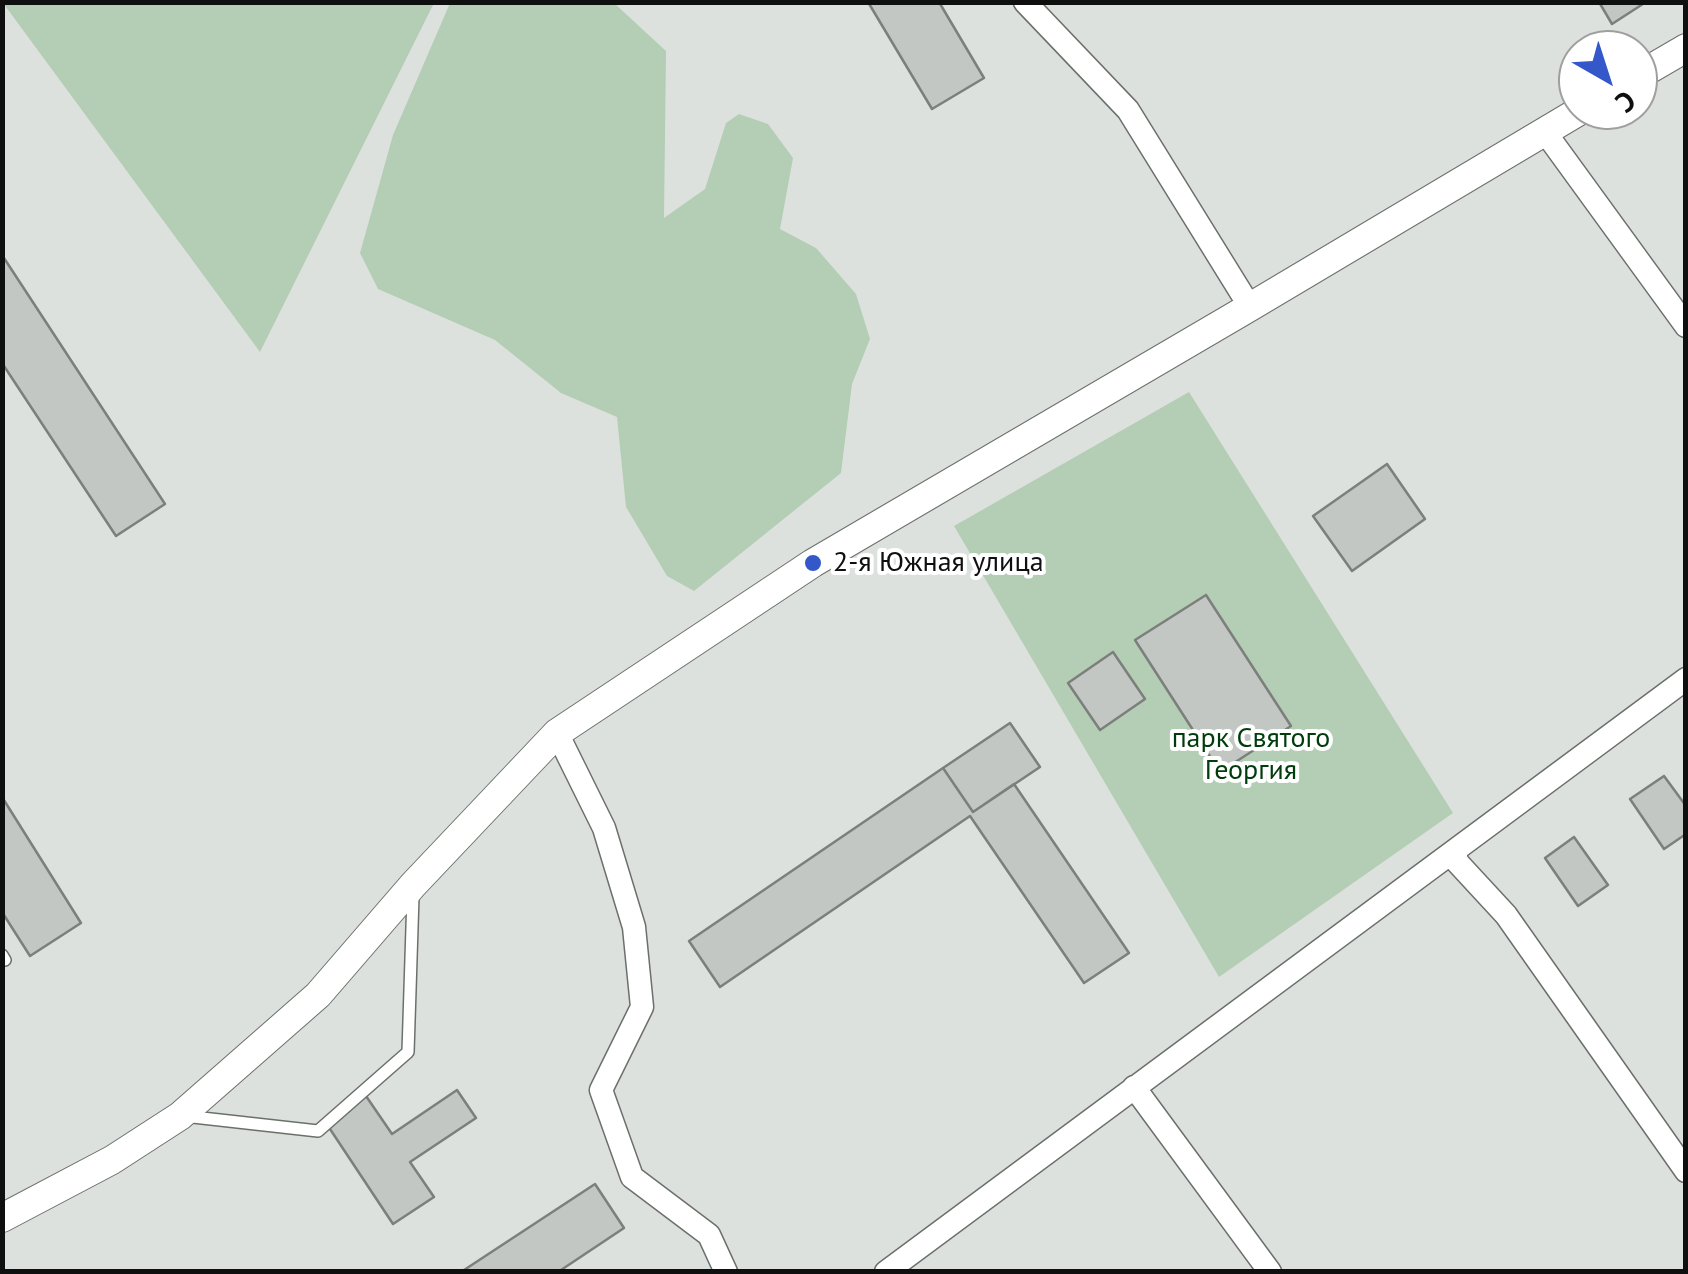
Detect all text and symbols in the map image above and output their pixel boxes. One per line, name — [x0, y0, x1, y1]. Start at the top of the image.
north arrow — [1558, 30, 1658, 130]
text: С — [1608, 83, 1644, 121]
place label: 2-я Южная улица — [833, 546, 1044, 580]
marker: 2-я Южная улица — [802, 552, 824, 574]
park label: парк Святого Георгия — [1172, 722, 1330, 788]

